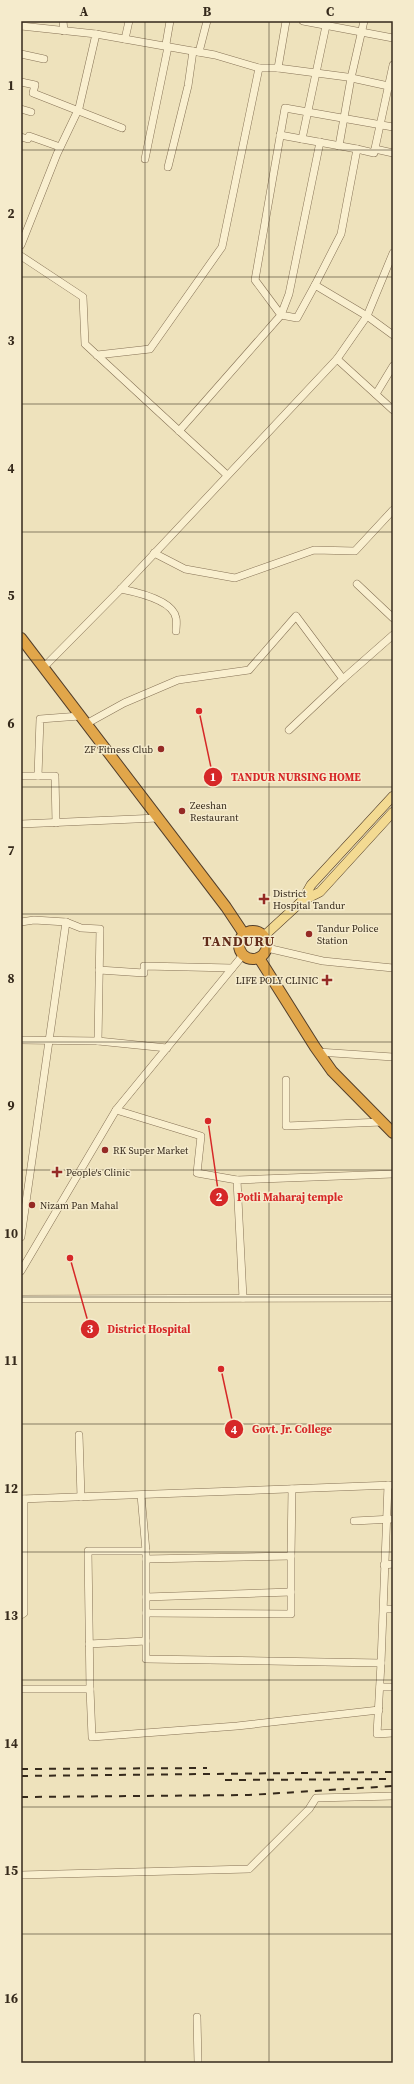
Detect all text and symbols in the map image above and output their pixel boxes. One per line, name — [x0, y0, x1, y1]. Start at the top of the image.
text: A — [80, 3, 89, 20]
text: B — [203, 3, 212, 20]
text: C — [326, 3, 334, 20]
text: 1 — [7, 77, 15, 94]
text: 2 — [7, 205, 15, 222]
text: 3 — [7, 332, 15, 349]
text: 4 — [7, 460, 15, 477]
text: 5 — [7, 587, 15, 604]
text: 6 — [7, 715, 15, 732]
place label: ZF Fitness Club — [85, 743, 153, 756]
marker: ZF Fitness Club — [156, 744, 166, 754]
callout: TANDUR NURSING HOME — [203, 765, 369, 788]
text: 1 — [210, 769, 216, 785]
text: TANDUR NURSING HOME — [231, 770, 361, 785]
place label: Zeeshan Restaurant — [190, 799, 239, 824]
marker: Zeeshan Restaurant — [177, 806, 187, 816]
text: 7 — [7, 842, 15, 859]
place label: District Hospital Tandur — [273, 887, 346, 912]
marker: District Hospital Tandur — [258, 893, 270, 905]
place label: Tandur Police Station — [317, 922, 379, 947]
marker: Tandur Police Station — [304, 929, 314, 939]
district label: TANDURU — [203, 931, 275, 951]
text: 8 — [7, 970, 15, 987]
place label: LIFE POLY CLINIC — [236, 974, 318, 987]
marker: LIFE POLY CLINIC — [321, 974, 333, 986]
text: 9 — [7, 1097, 15, 1114]
place label: RK Super Market — [113, 1144, 189, 1157]
marker: RK Super Market — [100, 1145, 110, 1155]
marker: People's Clinic — [51, 1166, 63, 1178]
place label: People's Clinic — [66, 1166, 130, 1179]
callout: Potli Maharaj temple — [209, 1186, 351, 1209]
text: 2 — [216, 1189, 223, 1205]
text: Potli Maharaj temple — [237, 1190, 343, 1205]
place label: Nizam Pan Mahal — [40, 1199, 119, 1212]
marker: Nizam Pan Mahal — [27, 1200, 37, 1210]
text: 10 — [4, 1225, 18, 1242]
callout: District Hospital — [80, 1318, 199, 1341]
text: 3 — [87, 1321, 94, 1337]
text: District Hospital — [107, 1322, 191, 1337]
text: 11 — [4, 1352, 18, 1369]
callout: Govt. Jr. College — [224, 1418, 340, 1441]
text: 4 — [231, 1422, 238, 1438]
text: Govt. Jr. College — [252, 1422, 332, 1437]
text: 12 — [4, 1480, 18, 1497]
text: 13 — [4, 1607, 18, 1624]
text: 14 — [4, 1735, 18, 1752]
text: 15 — [4, 1862, 18, 1879]
text: 16 — [4, 1990, 18, 2007]

